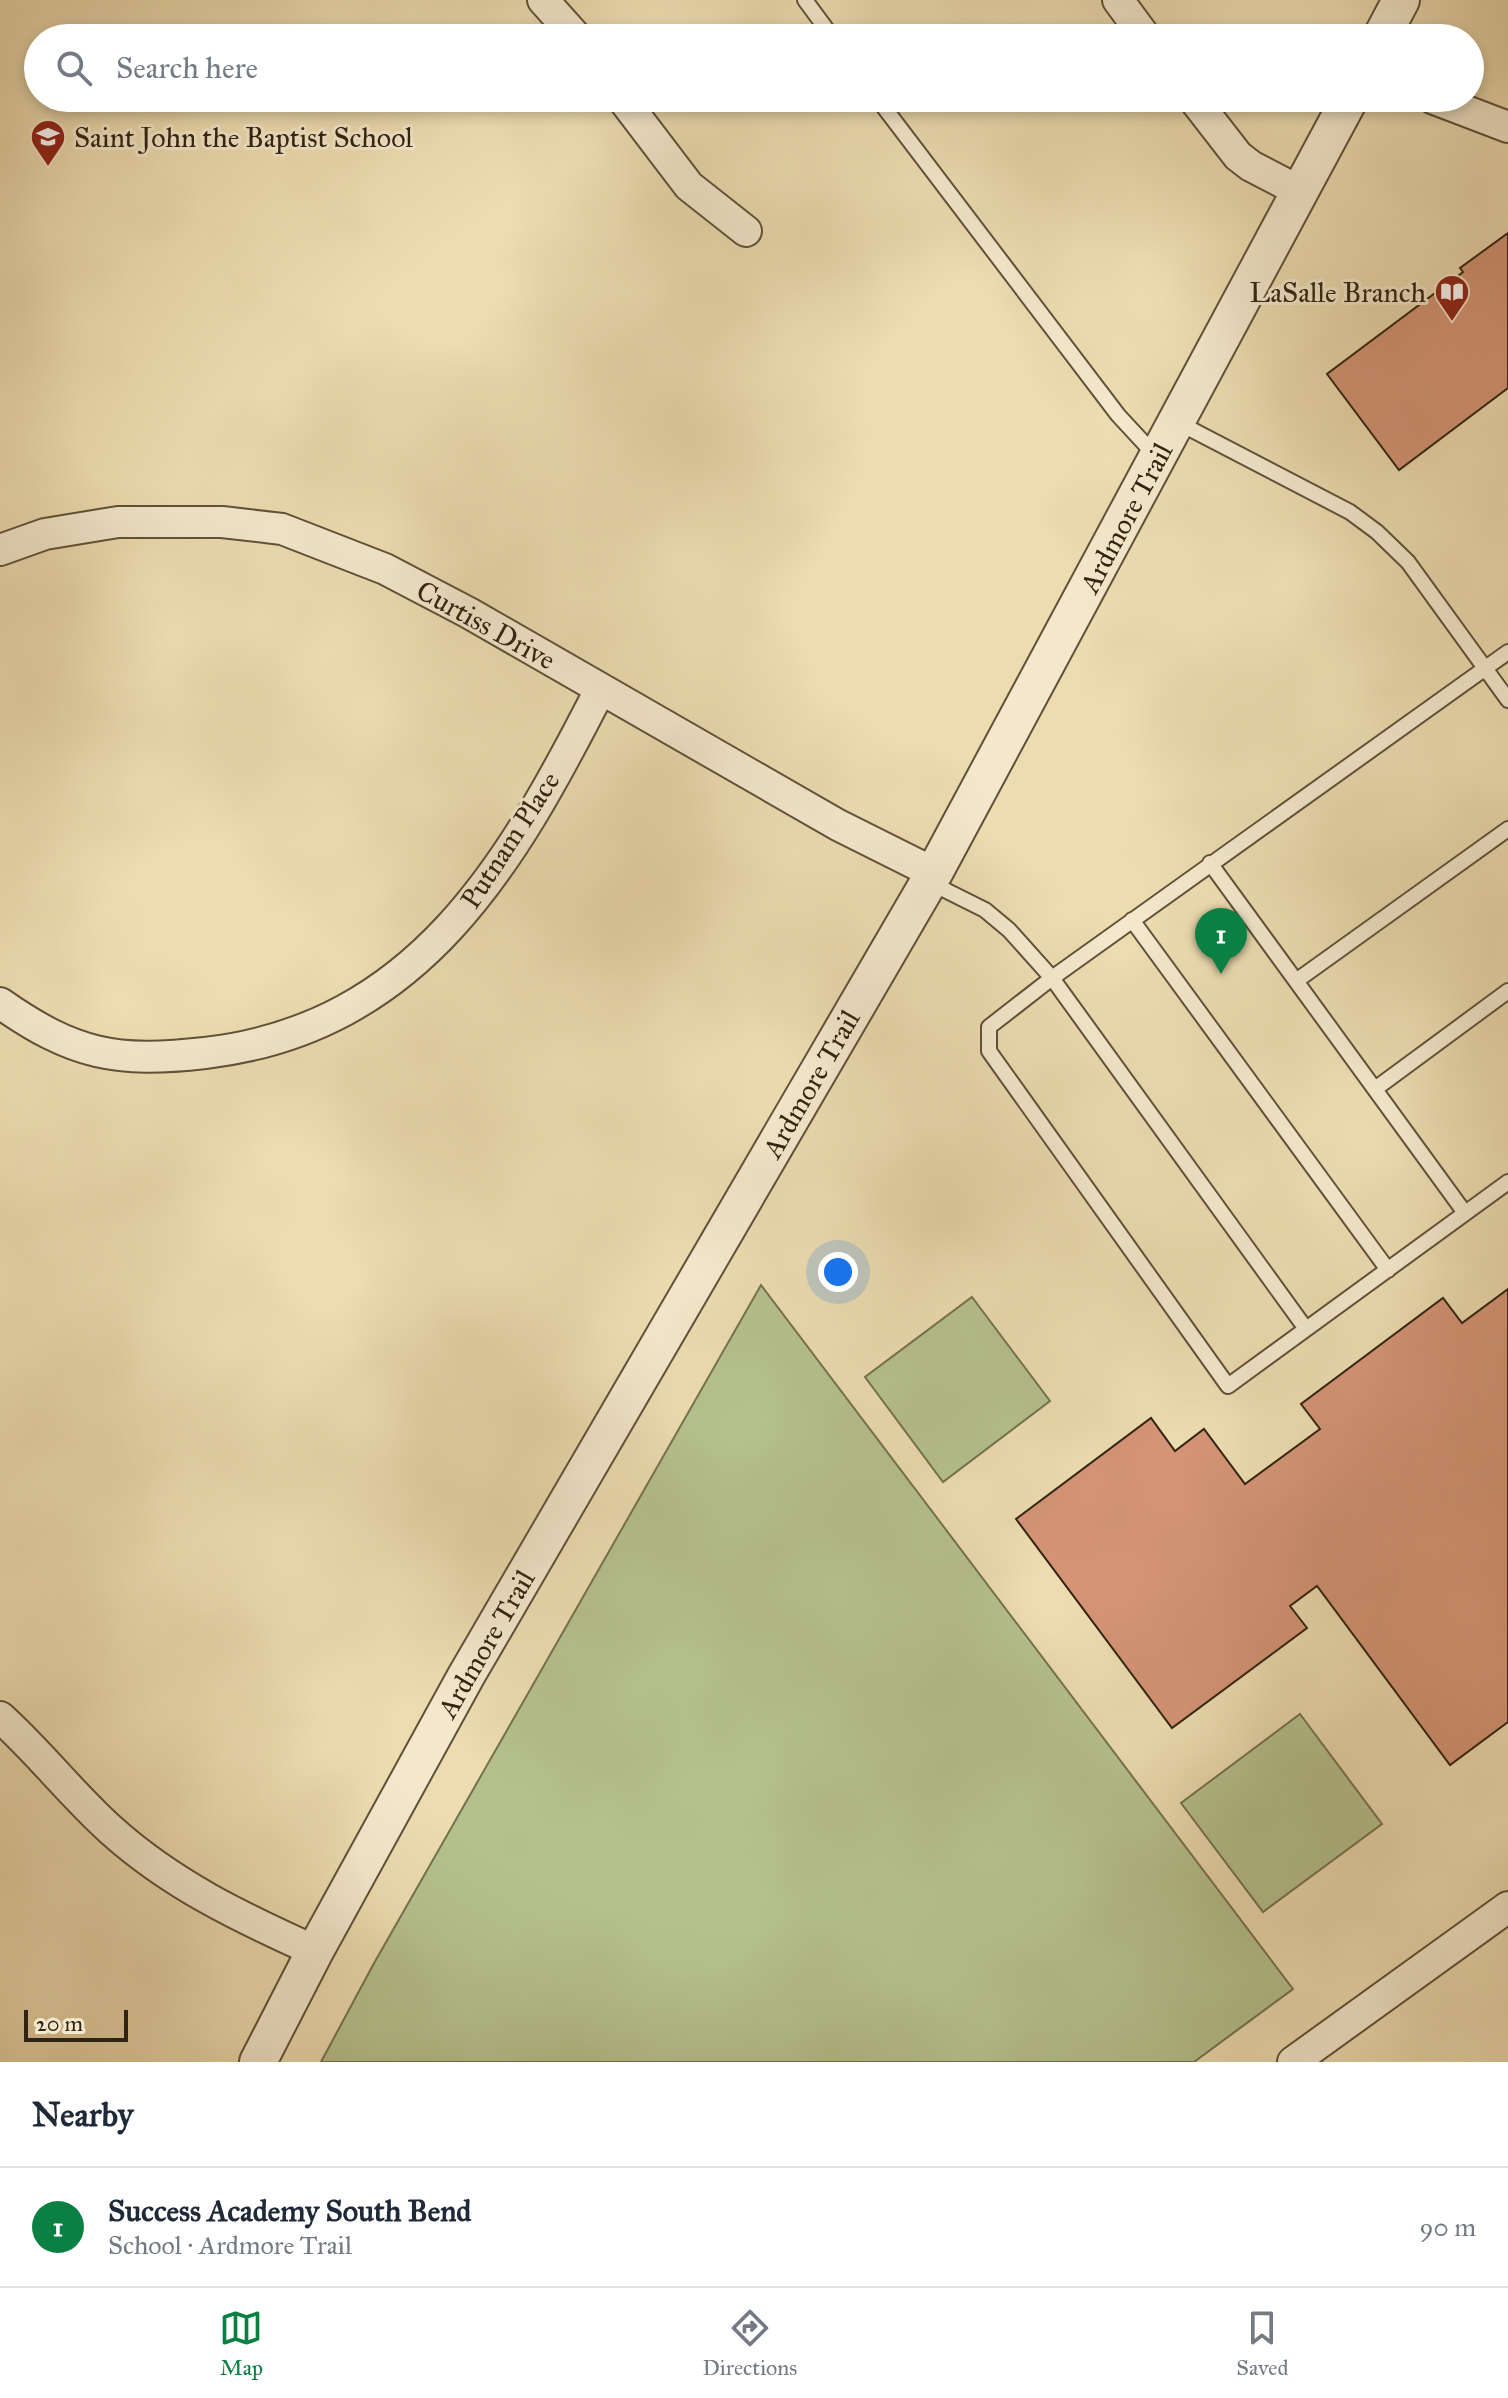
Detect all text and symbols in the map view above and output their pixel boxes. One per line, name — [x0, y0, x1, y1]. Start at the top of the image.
search box — [24, 24, 1484, 112]
icon: search — [52, 46, 96, 90]
text: Search here — [116, 50, 258, 86]
school or university icon: Saint John the Baptist School — [29, 118, 67, 168]
place label: Saint John the Baptist School — [74, 120, 413, 155]
library icon: LaSalle Branch — [1433, 273, 1471, 323]
place label: LaSalle Branch — [1250, 275, 1426, 310]
street label: Ardmore Trail — [1071, 437, 1180, 600]
street label: Curtiss Drive — [410, 573, 562, 677]
street label: Putnam Place — [453, 765, 567, 915]
pin: 1 — [1195, 908, 1247, 974]
street label: Ardmore Trail — [754, 1003, 868, 1165]
your location — [818, 1252, 858, 1292]
street label: Ardmore Trail — [429, 1563, 543, 1725]
scale bar — [24, 2006, 128, 2042]
text: 20 m — [36, 2010, 83, 2037]
text: Nearby — [32, 2094, 134, 2135]
text: Success Academy South Bend — [108, 2193, 471, 2229]
text: 1 — [53, 2211, 63, 2243]
text: 90 m — [1419, 2211, 1476, 2243]
text: School · Ardmore Trail — [108, 2229, 352, 2261]
tab: Map — [219, 2306, 263, 2381]
tab: Directions — [702, 2306, 797, 2381]
tab: Saved — [1236, 2306, 1288, 2381]

